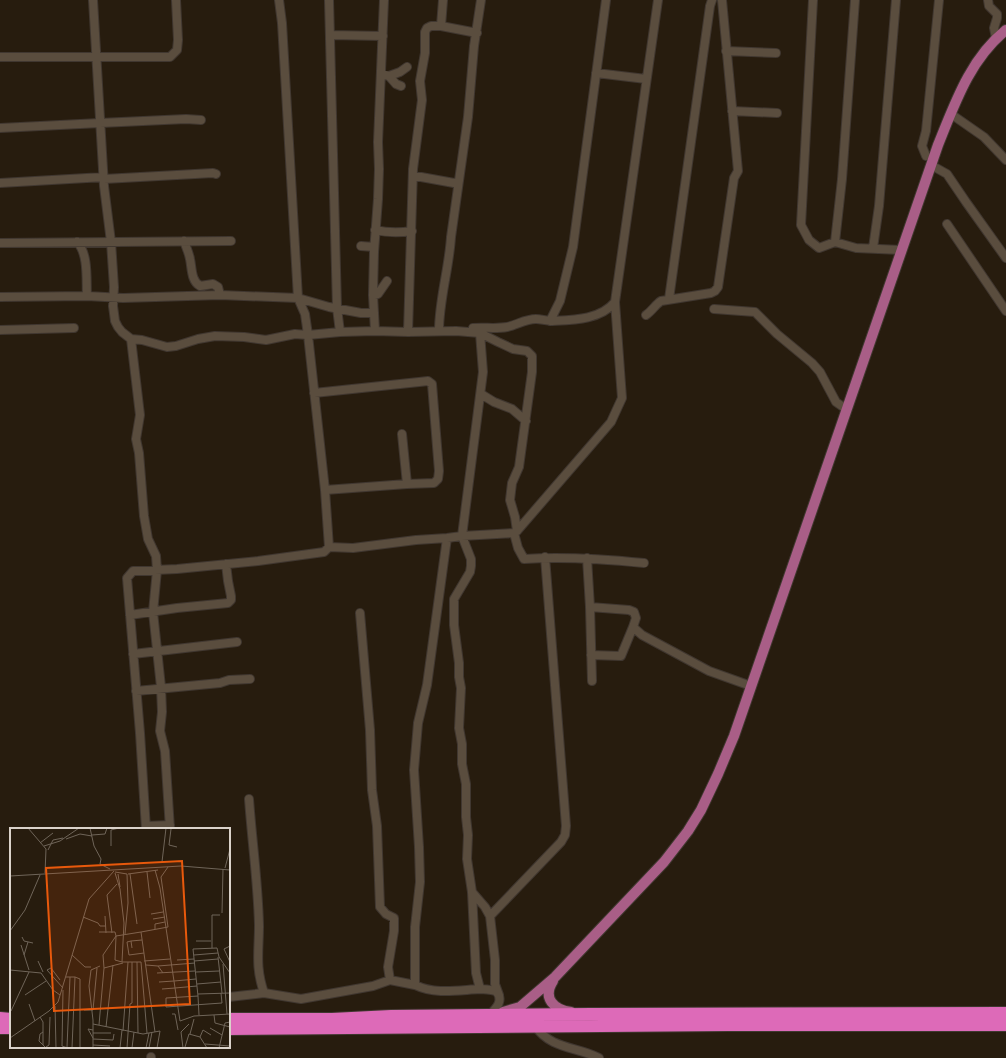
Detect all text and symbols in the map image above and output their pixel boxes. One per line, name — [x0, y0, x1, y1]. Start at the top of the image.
inset map — [10, 828, 230, 1048]

